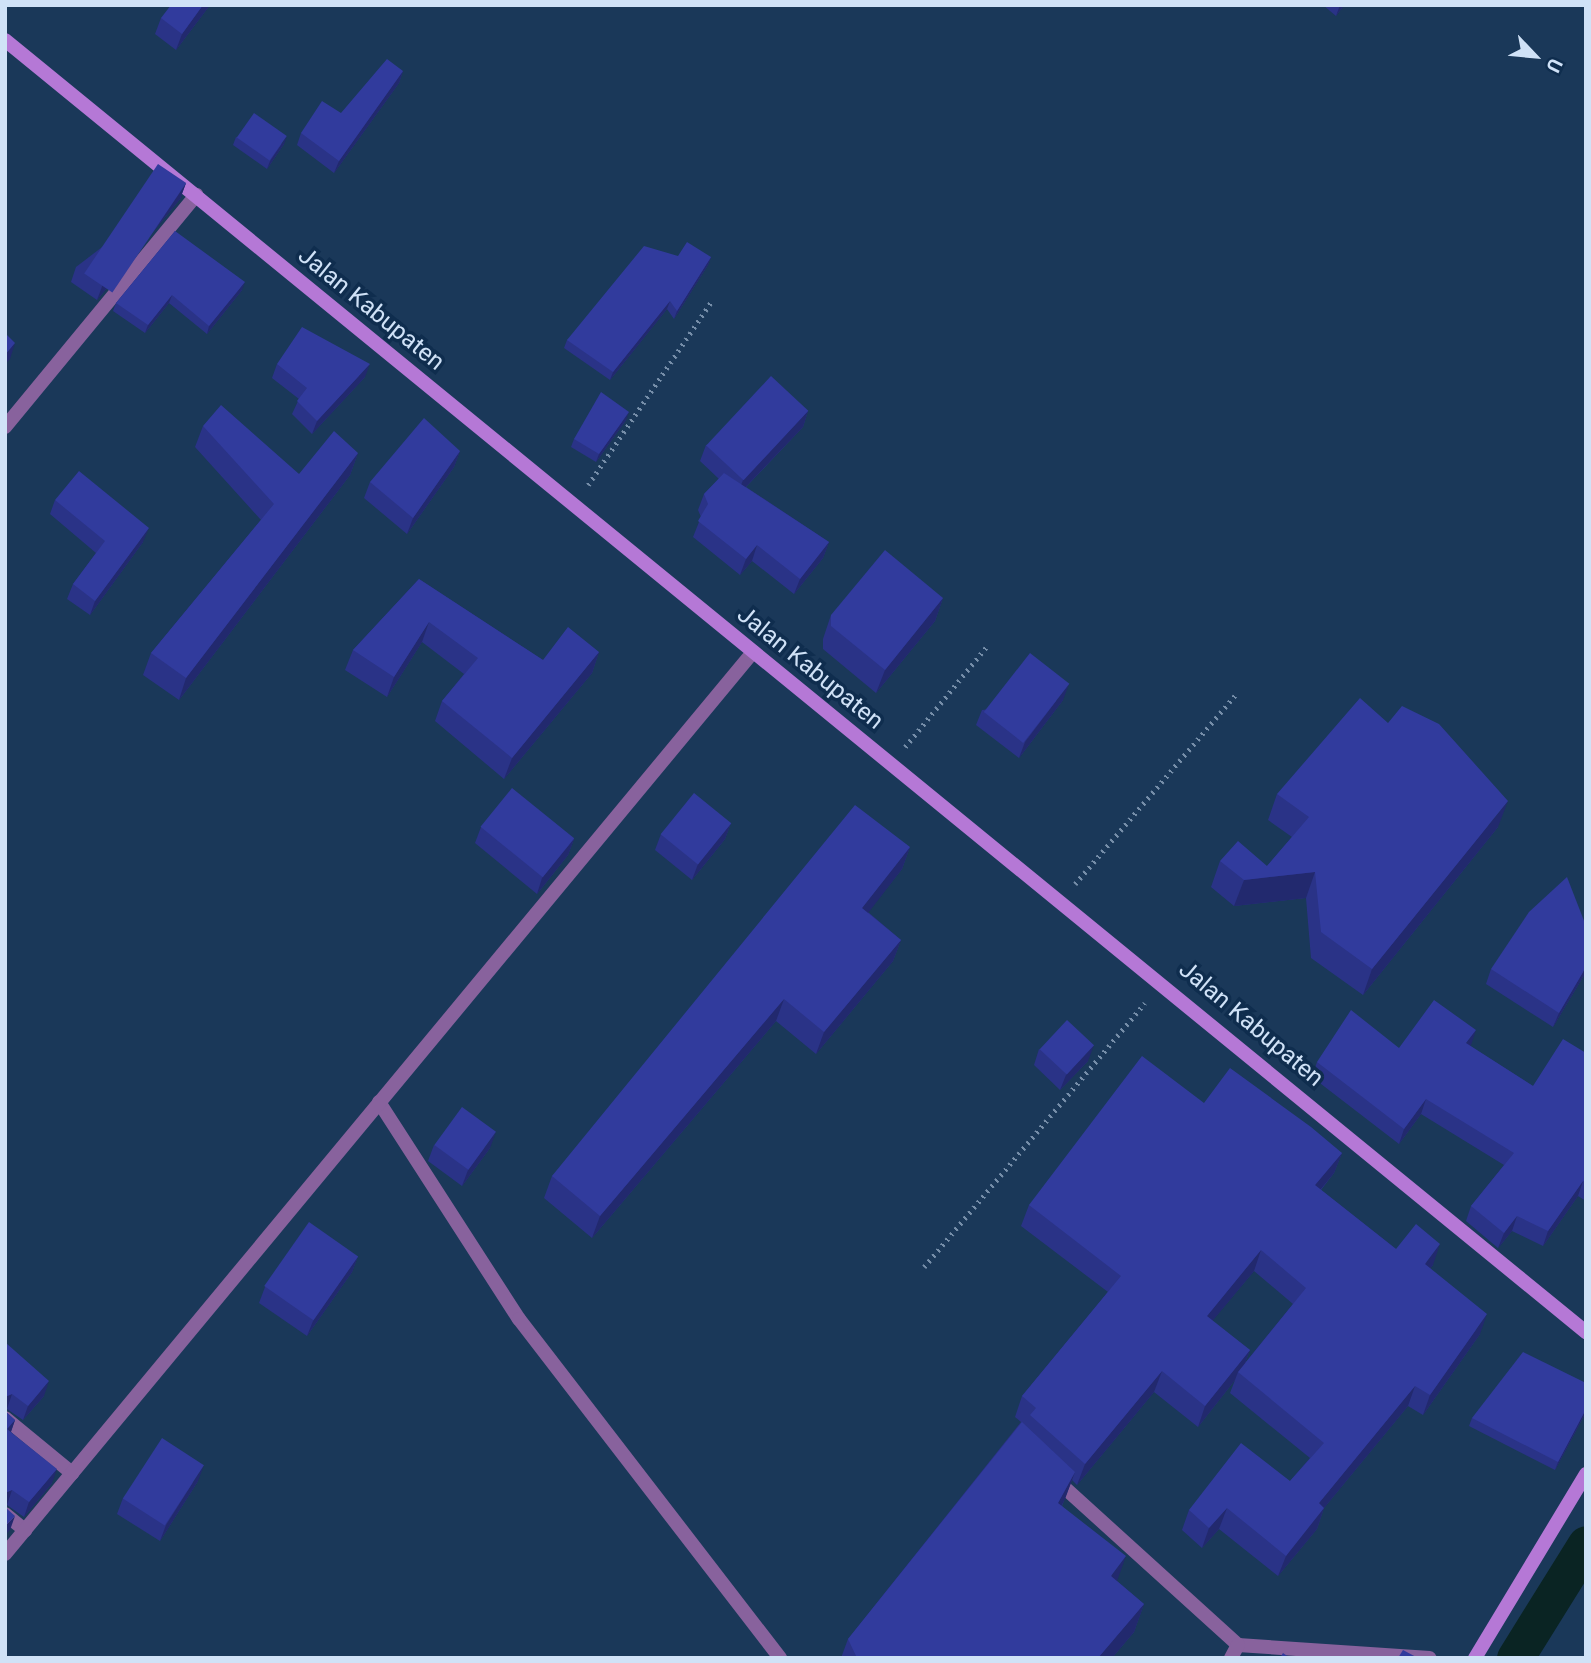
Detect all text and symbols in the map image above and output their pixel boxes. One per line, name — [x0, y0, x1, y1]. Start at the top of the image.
north arrow — [1500, 21, 1570, 91]
text: U — [1541, 55, 1567, 76]
street label: Jalan Kabupaten — [292, 241, 450, 377]
street label: Jalan Kabupaten — [731, 600, 889, 736]
street label: Jalan Kabupaten — [1173, 955, 1329, 1093]

